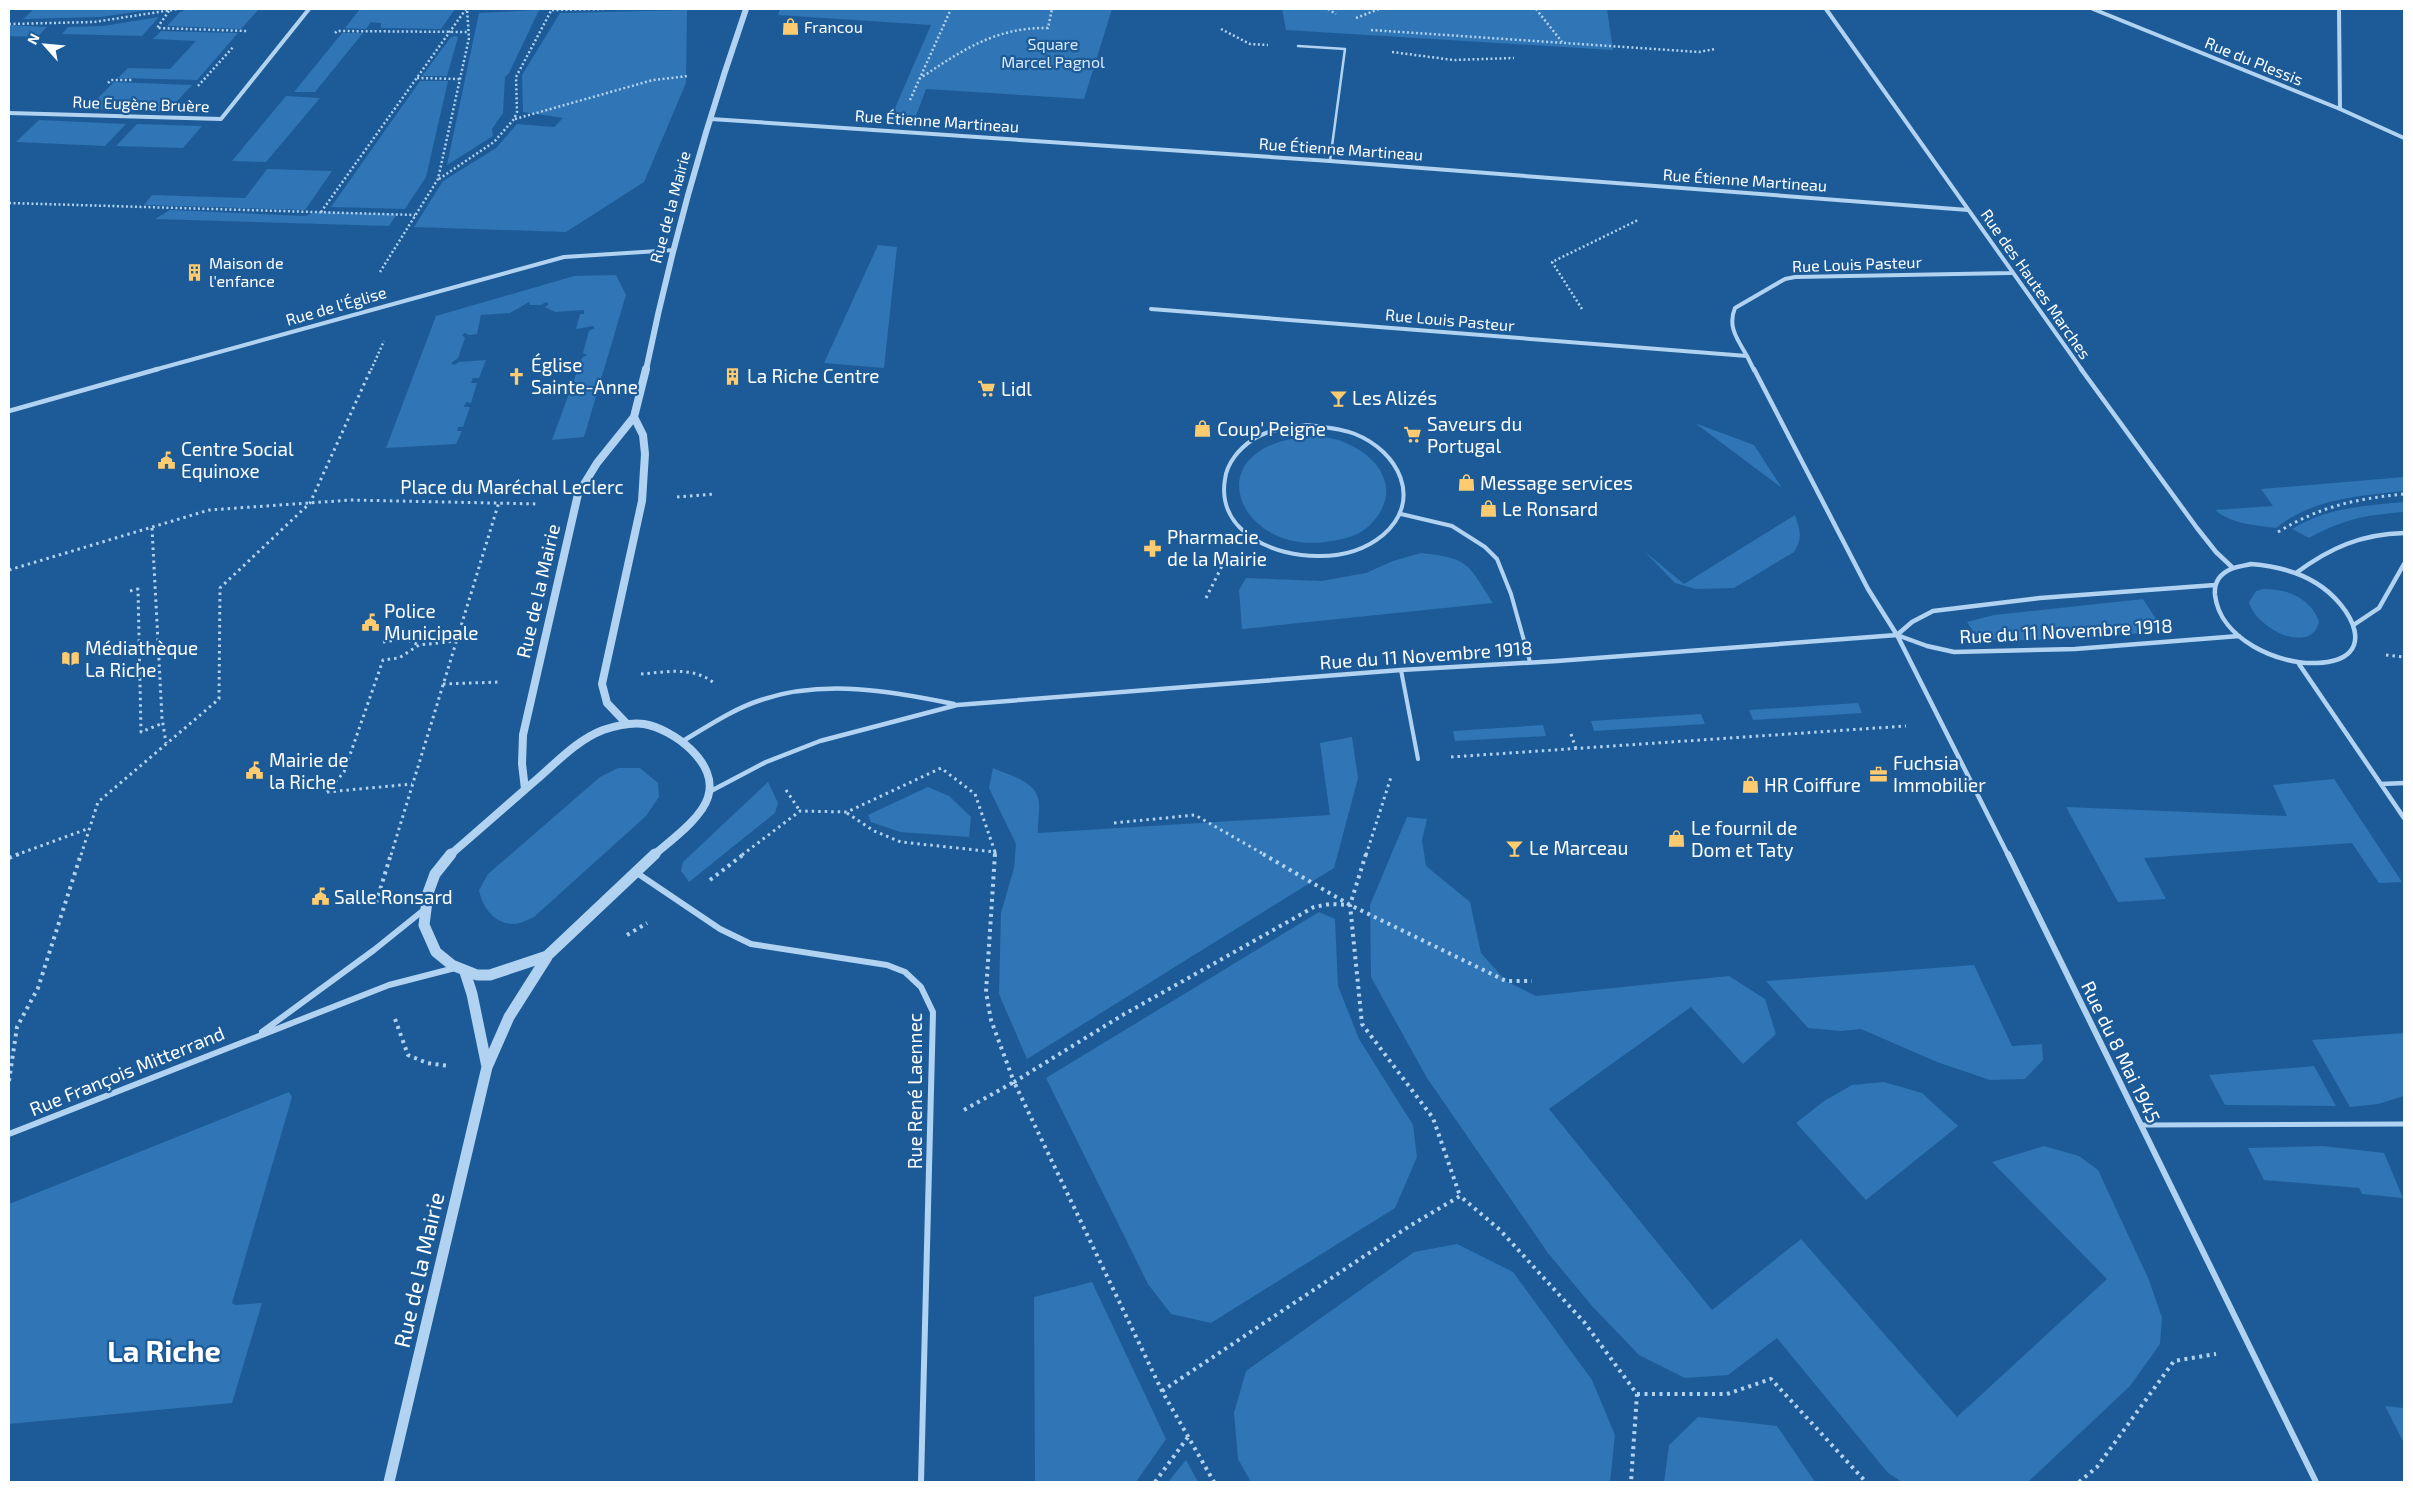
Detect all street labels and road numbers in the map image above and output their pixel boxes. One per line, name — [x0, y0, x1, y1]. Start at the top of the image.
street label: Rue du Plessis — [2202, 32, 2306, 89]
street label: Rue Eugène Bruère — [72, 92, 210, 115]
street label: Rue Étienne Martineau — [854, 105, 1020, 136]
street label: Rue Étienne Martineau — [1258, 133, 1424, 164]
street label: Rue de la Mairie — [645, 149, 694, 265]
street label: Rue Étienne Martineau — [1662, 164, 1828, 195]
street label: Rue des Hautes Marches — [1977, 205, 2095, 362]
street label: Rue Louis Pasteur — [1792, 252, 1923, 275]
street label: Rue de l'Église — [283, 282, 388, 329]
street label: Rue Louis Pasteur — [1385, 304, 1516, 335]
street label: Place du Maréchal Leclerc — [400, 475, 624, 498]
street label: Rue de la Mairie — [511, 522, 564, 660]
street label: Rue du 11 Novembre 1918 — [1959, 613, 2173, 648]
street label: Rue du 11 Novembre 1918 — [1319, 636, 1533, 673]
street label: Rue du 8 Mai 1945 — [2077, 977, 2166, 1127]
street label: Rue René Laennec — [903, 1013, 926, 1169]
street label: Rue François Mitterrand — [26, 1021, 228, 1121]
street label: Rue de la Mairie — [388, 1190, 449, 1350]

